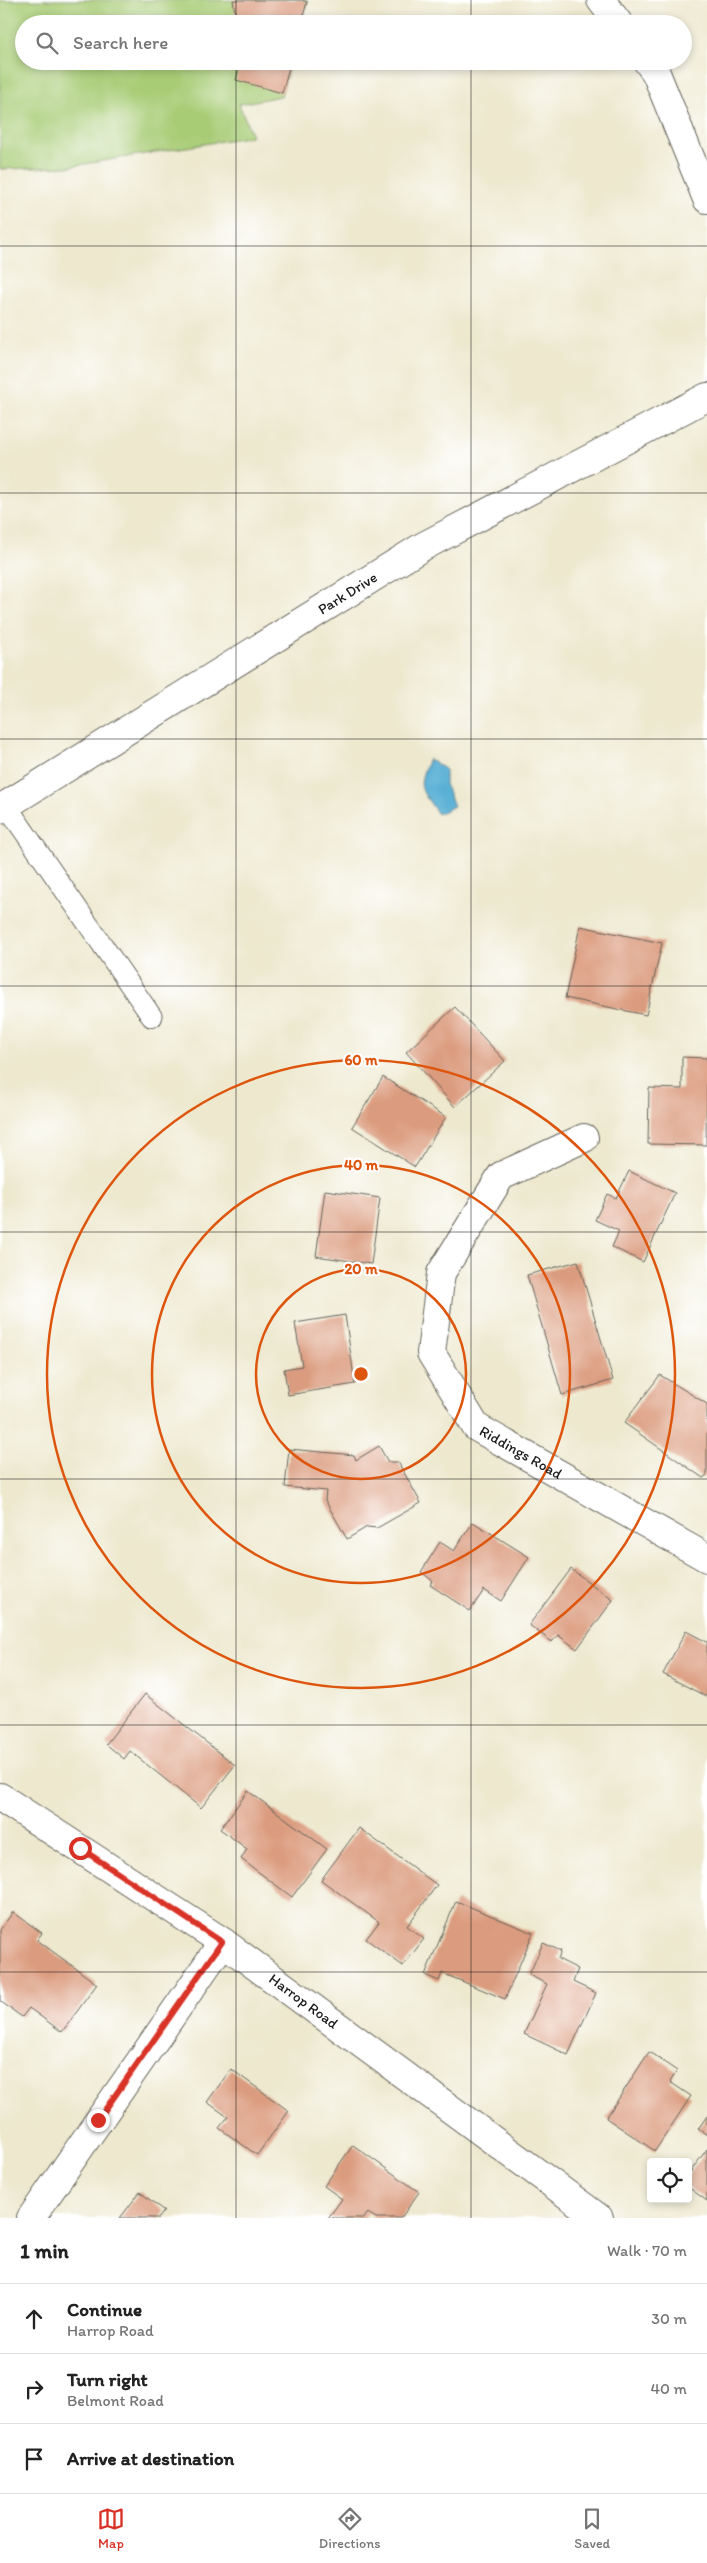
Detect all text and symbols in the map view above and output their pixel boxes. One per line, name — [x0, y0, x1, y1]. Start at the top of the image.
search box — [15, 15, 692, 70]
icon: search — [33, 29, 61, 57]
text: Search here — [73, 31, 168, 54]
street label: Park Drive — [315, 568, 380, 618]
text: 60 m — [344, 1051, 378, 1069]
text: 40 m — [344, 1156, 379, 1174]
text: 20 m — [344, 1260, 378, 1278]
centre of rings — [352, 1365, 370, 1383]
street label: Riddings Road — [476, 1422, 565, 1483]
route start — [69, 1837, 92, 1860]
street label: Harrop Road — [265, 1970, 342, 2033]
route end — [87, 2109, 110, 2132]
map controls — [647, 2158, 692, 2203]
button: locate — [647, 2158, 692, 2203]
text: 1 min — [20, 2238, 69, 2263]
text: Walk · 70 m — [607, 2241, 687, 2260]
text: Continue — [67, 2298, 142, 2321]
icon: ahead — [20, 2305, 48, 2333]
text: 30 m — [651, 2309, 687, 2328]
text: Harrop Road — [67, 2321, 154, 2340]
text: Turn right — [67, 2368, 148, 2391]
icon: right — [20, 2375, 48, 2403]
text: 40 m — [650, 2379, 687, 2398]
text: Belmont Road — [67, 2391, 164, 2410]
icon: arrive — [20, 2445, 48, 2473]
text: Arrive at destination — [67, 2447, 234, 2470]
tab: Map — [97, 2505, 125, 2552]
tab: Directions — [319, 2505, 380, 2552]
tab: Saved — [574, 2505, 610, 2552]

